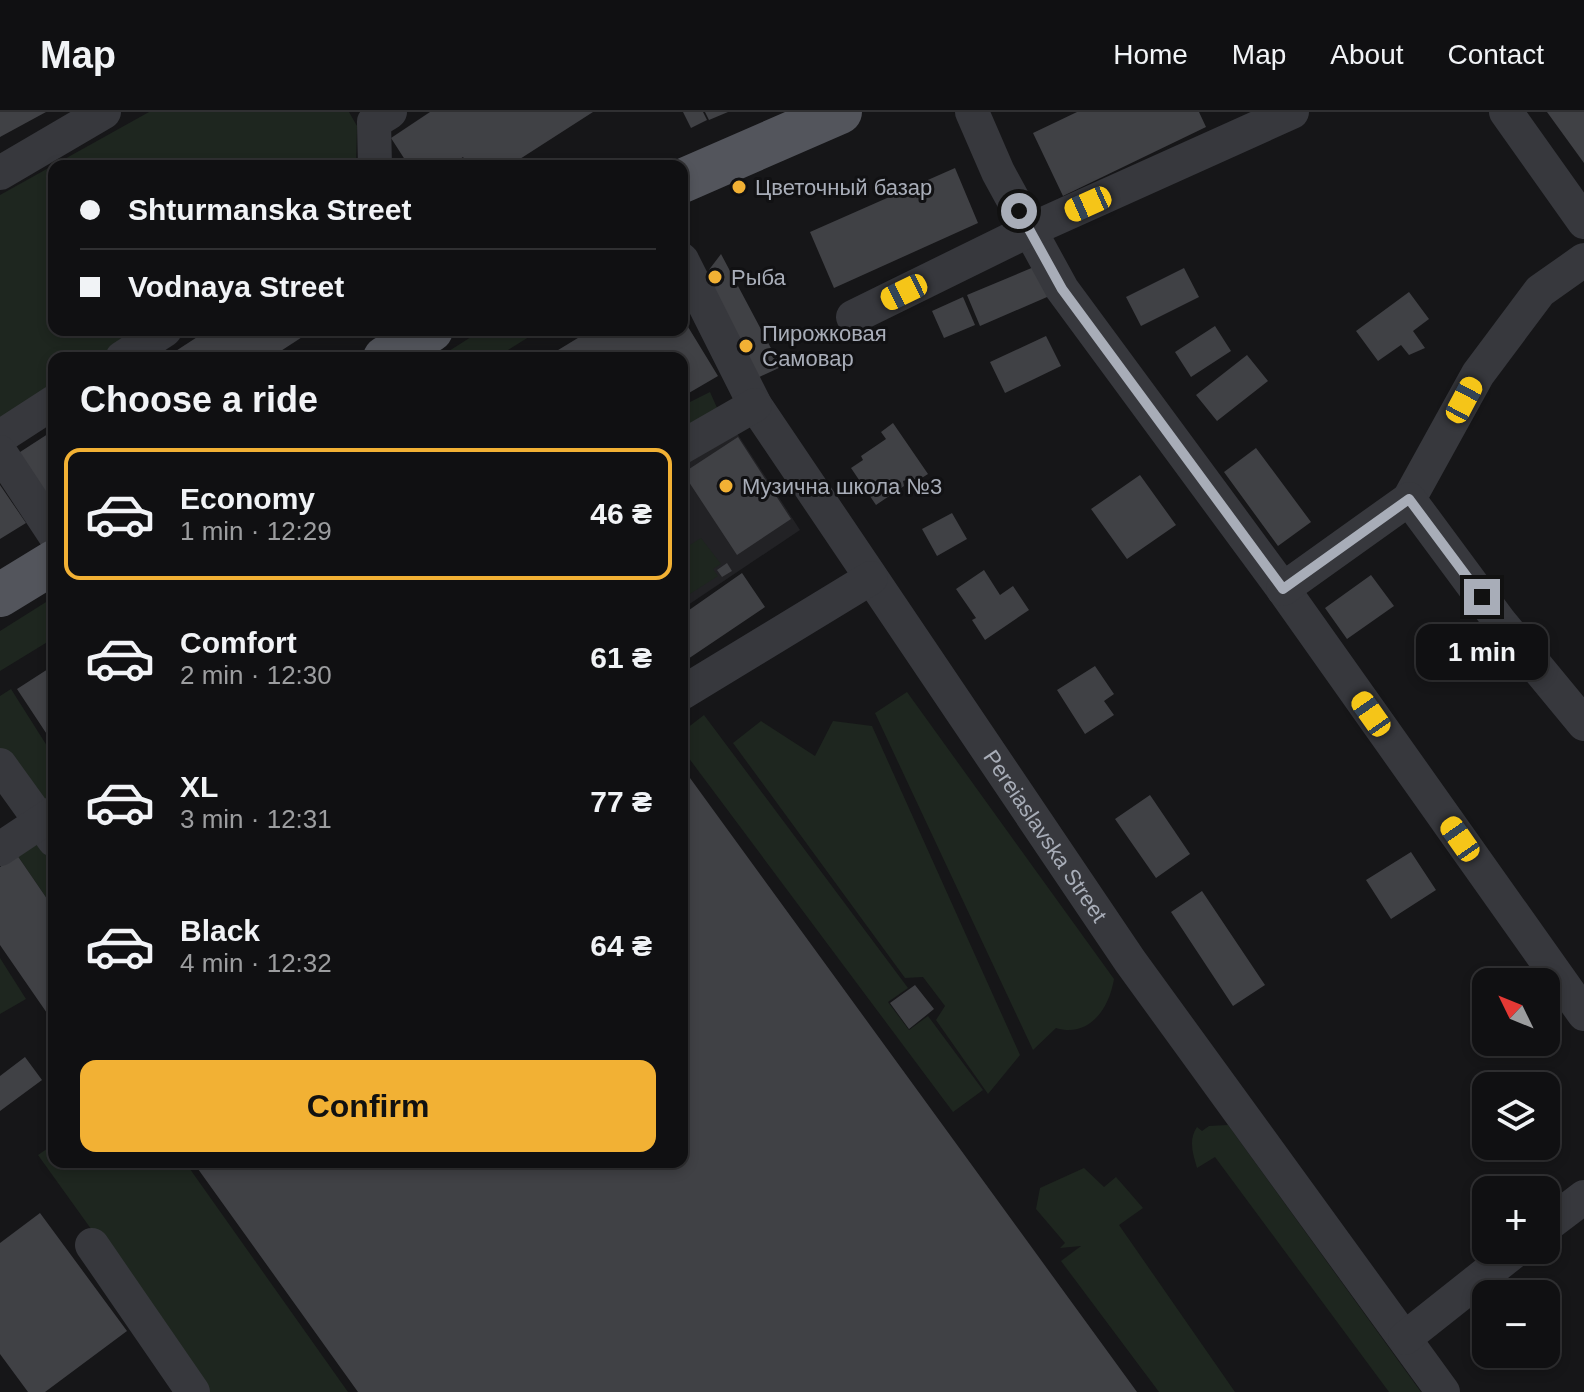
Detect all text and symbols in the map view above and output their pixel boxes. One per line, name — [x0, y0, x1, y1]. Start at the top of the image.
text: Map — [40, 34, 116, 76]
text: Home — [1113, 39, 1188, 70]
text: Map — [1232, 39, 1286, 70]
text: About — [1330, 39, 1404, 70]
text: Contact — [1448, 39, 1544, 70]
place label: Цветочный базар — [755, 175, 932, 200]
marker: Цветочный базар — [730, 178, 748, 196]
car — [1061, 183, 1115, 225]
text: Shturmanska Street — [128, 193, 411, 226]
route start — [1001, 193, 1037, 229]
place label: Рыба — [731, 265, 787, 290]
marker: Рыба — [706, 268, 724, 286]
text: Vodnaya Street — [128, 270, 344, 303]
car — [877, 271, 931, 313]
place label: Пирожковая Самовар — [762, 321, 887, 371]
marker: Пирожковая Самовар — [737, 337, 755, 355]
car — [1442, 373, 1486, 427]
text: Choose a ride — [80, 379, 318, 420]
place label: Музична школа №3 — [742, 474, 942, 499]
marker: Музична школа №3 — [717, 477, 735, 495]
icon: car — [84, 478, 156, 550]
text: Economy — [180, 482, 315, 515]
text: 46 ₴ — [590, 497, 652, 530]
text: 1 min · 12:29 — [180, 516, 332, 546]
route end — [1464, 579, 1500, 615]
icon: car — [84, 622, 156, 694]
callout: 1 min — [1416, 625, 1548, 681]
text: Comfort — [180, 626, 297, 659]
text: 1 min — [1448, 637, 1516, 667]
text: 61 ₴ — [590, 641, 652, 674]
text: 2 min · 12:30 — [180, 660, 332, 690]
car — [1347, 687, 1395, 741]
street label: Pereiaslavska Street — [978, 745, 1112, 927]
icon: car — [84, 766, 156, 838]
text: XL — [180, 770, 218, 803]
text: 77 ₴ — [590, 785, 652, 818]
text: 3 min · 12:31 — [180, 804, 332, 834]
car — [1436, 812, 1484, 866]
icon: car — [84, 910, 156, 982]
text: Black — [180, 914, 260, 947]
text: 64 ₴ — [590, 929, 652, 962]
text: 4 min · 12:32 — [180, 948, 332, 978]
north arrow — [1472, 968, 1560, 1056]
map controls — [1472, 968, 1560, 1368]
button: Confirm — [80, 1060, 656, 1152]
button: layers — [1472, 1072, 1560, 1160]
button: + — [1472, 1176, 1560, 1264]
button: − — [1472, 1280, 1560, 1368]

